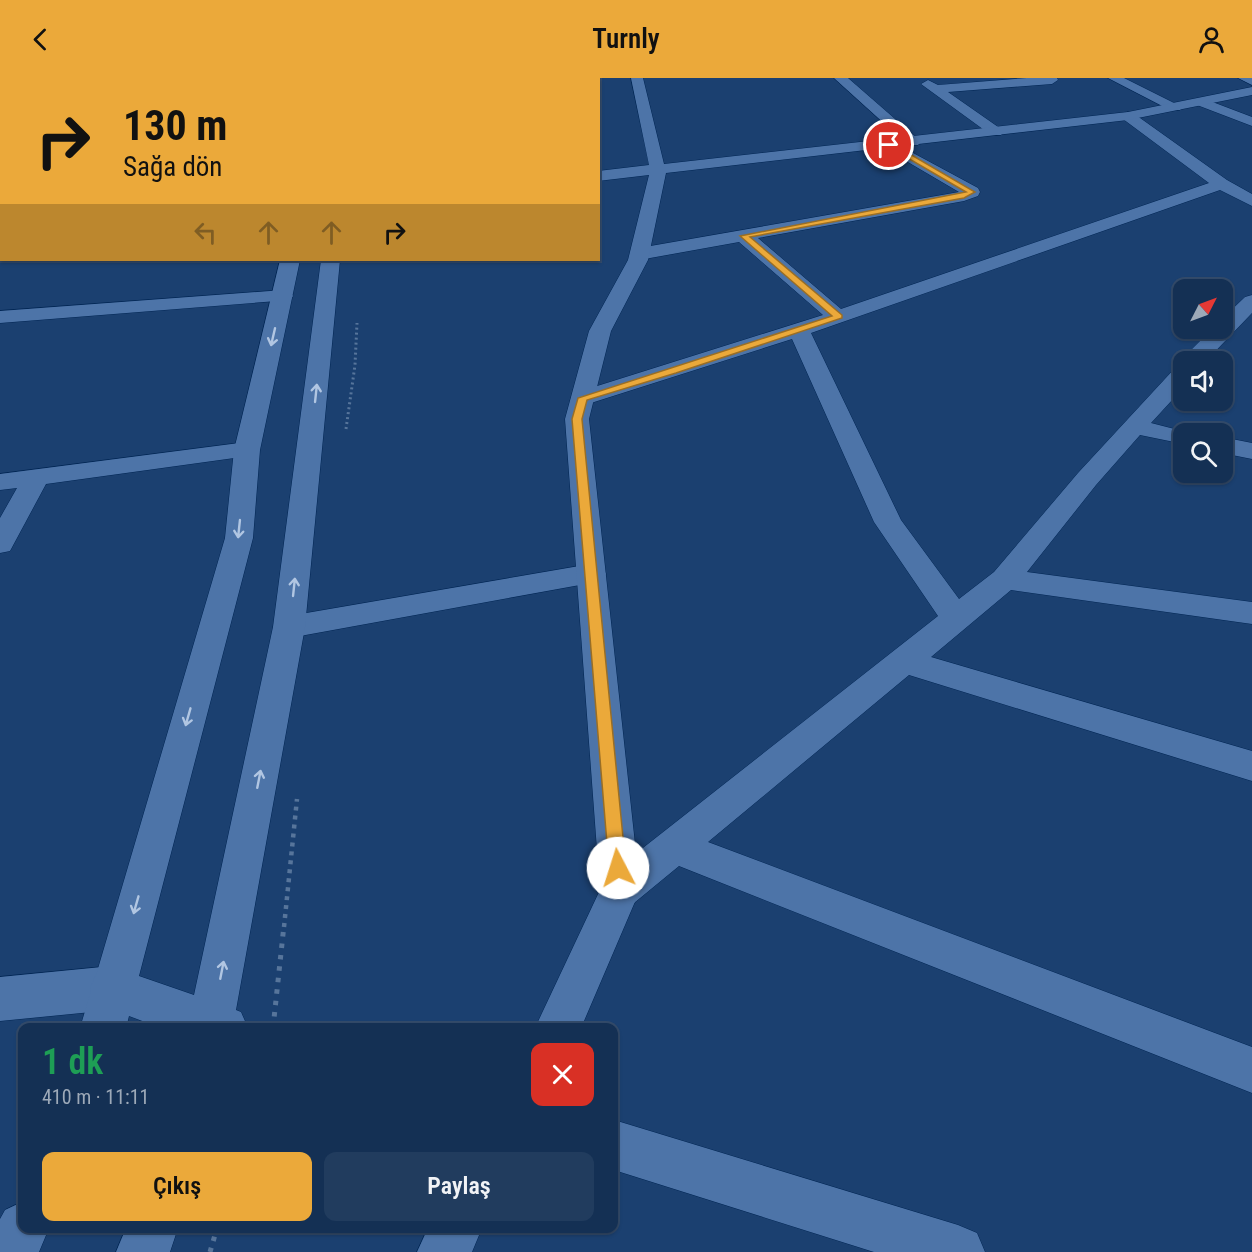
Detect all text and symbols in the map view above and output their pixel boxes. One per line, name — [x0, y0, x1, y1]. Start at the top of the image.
icon: back — [24, 23, 57, 56]
text: Turnly — [592, 23, 660, 55]
icon: person — [1195, 23, 1228, 56]
text: 130 m — [123, 101, 228, 150]
icon: right — [24, 102, 102, 180]
pin — [863, 119, 914, 170]
icon: arrive — [872, 128, 905, 161]
text: Sağa dön — [123, 151, 222, 183]
icon: left — [189, 216, 222, 249]
icon: ahead — [252, 216, 285, 249]
icon: ahead — [315, 216, 348, 249]
icon: right — [378, 216, 411, 249]
north arrow — [1173, 279, 1233, 339]
map controls — [1173, 279, 1233, 483]
one-way arrow — [267, 328, 279, 347]
button: sound — [1173, 351, 1233, 411]
one-way arrow — [310, 384, 321, 404]
button: search — [1173, 423, 1233, 483]
one-way arrow — [234, 518, 245, 538]
one-way arrow — [289, 578, 300, 597]
one-way arrow — [182, 707, 194, 726]
one-way arrow — [254, 770, 265, 789]
position arrow — [586, 836, 650, 900]
one-way arrow — [130, 895, 141, 914]
one-way arrow — [217, 961, 228, 980]
text: 1 dk — [42, 1041, 103, 1083]
button: close — [531, 1043, 594, 1106]
text: 410 m · 11:11 — [42, 1085, 149, 1109]
button: Çıkış — [42, 1152, 312, 1221]
button: Paylaş — [324, 1152, 594, 1221]

